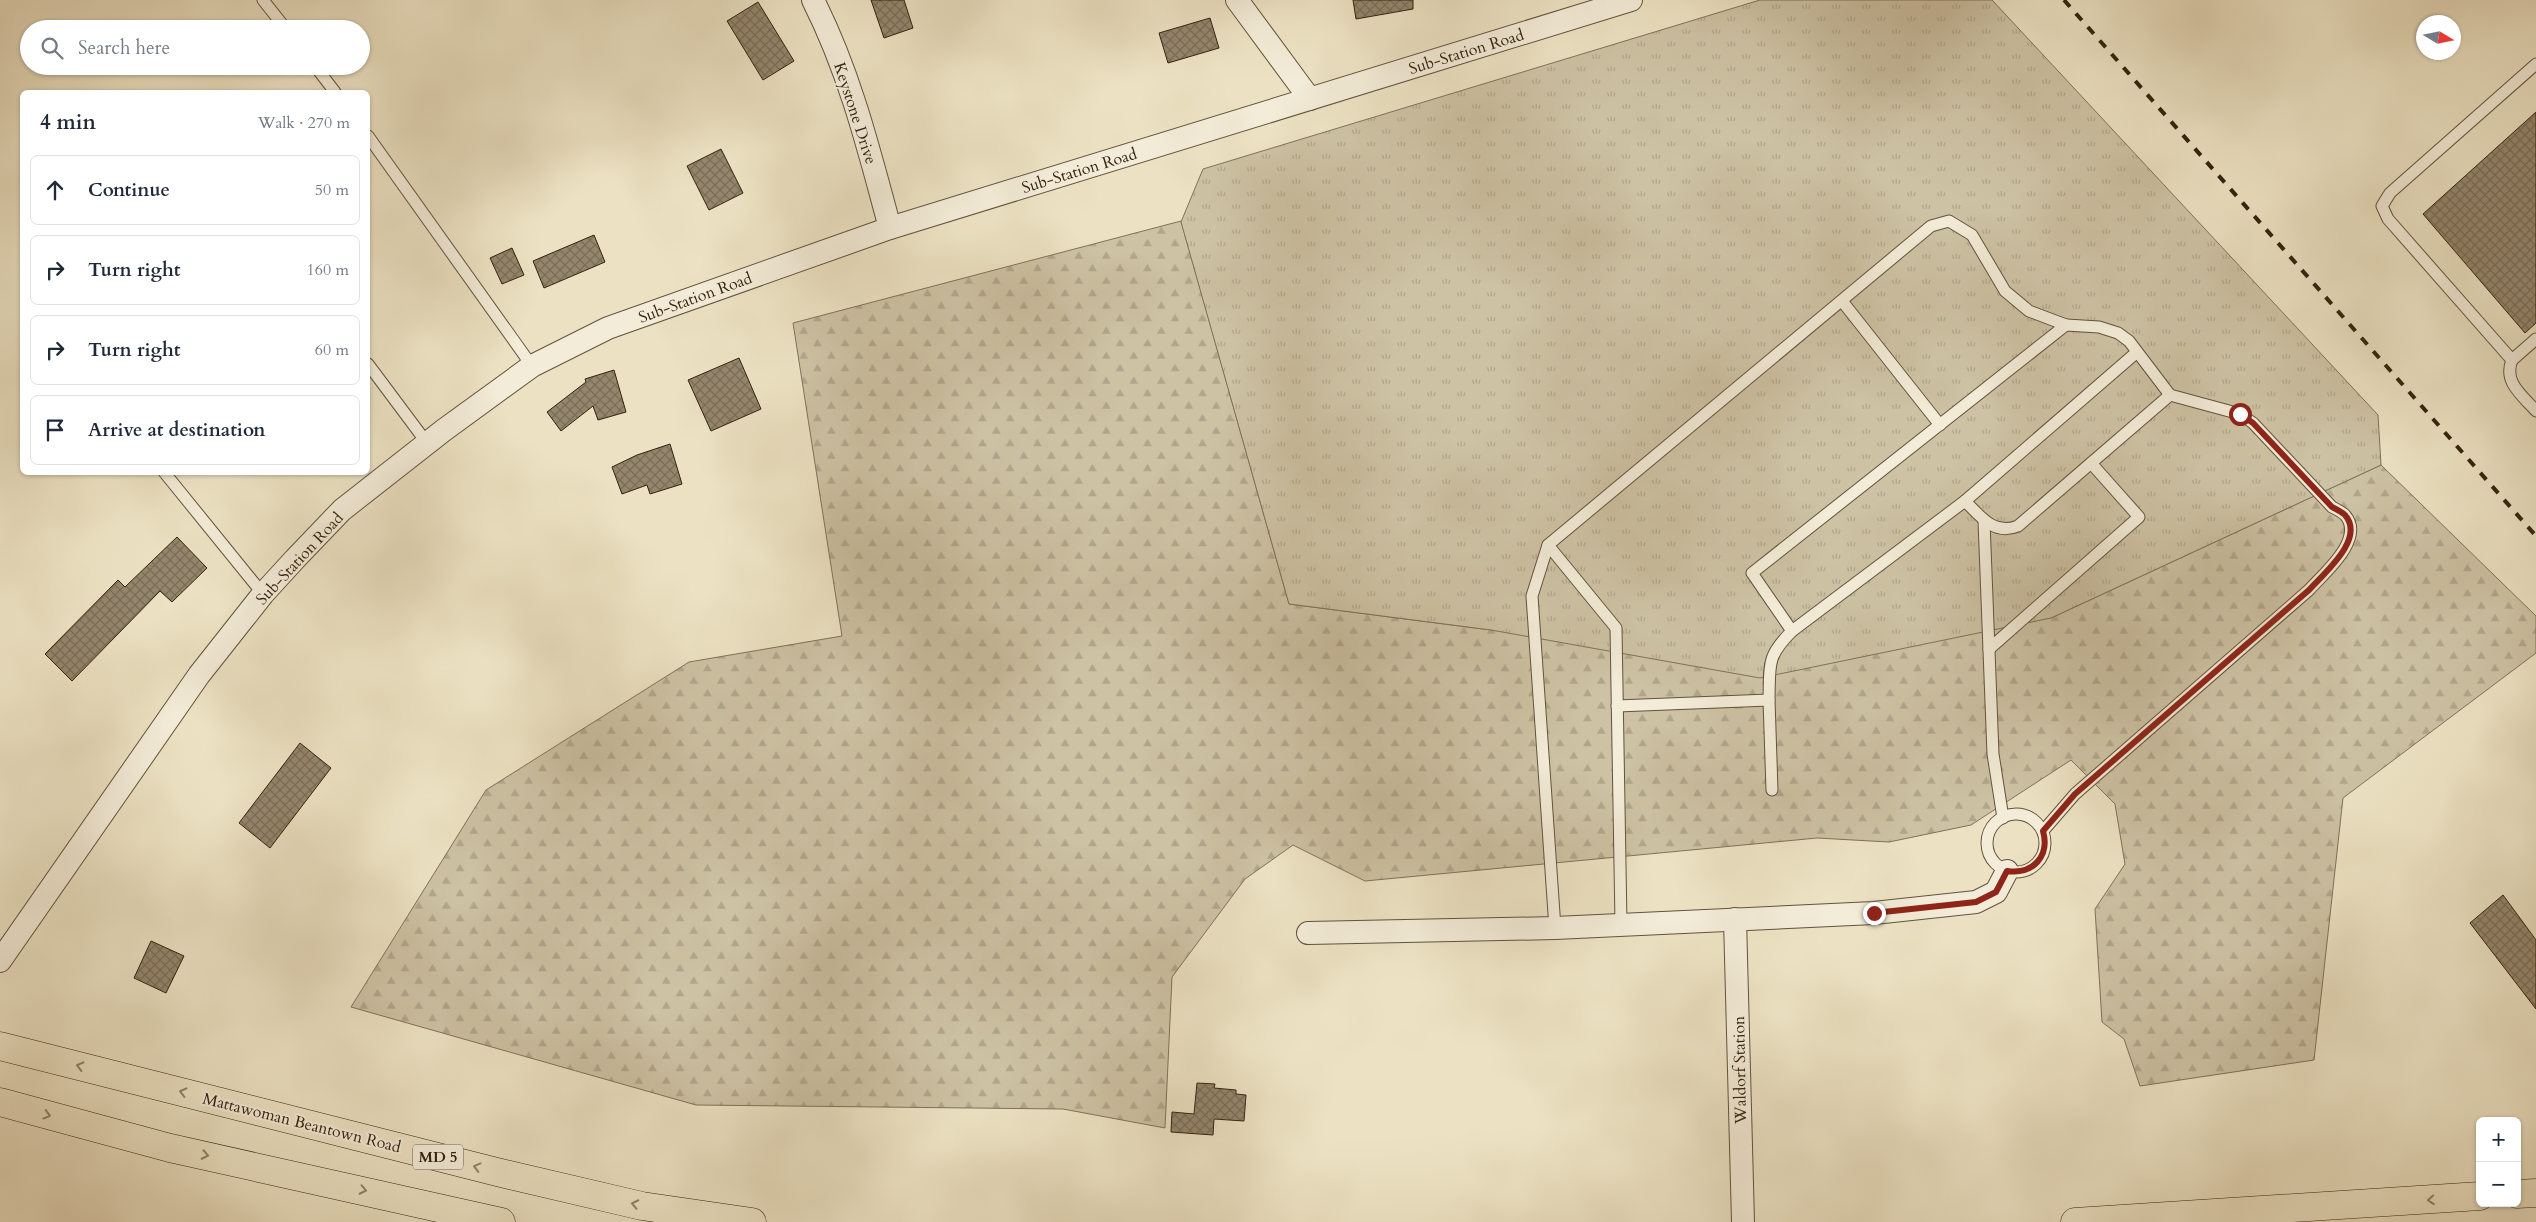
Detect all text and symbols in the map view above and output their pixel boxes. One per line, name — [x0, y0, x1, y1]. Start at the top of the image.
north arrow — [2416, 15, 2461, 60]
search box — [20, 20, 370, 75]
street label: Sub-Station Road — [1406, 24, 1527, 80]
icon: search — [38, 34, 66, 62]
text: Search here — [78, 35, 170, 61]
street label: Keystone Drive — [828, 59, 882, 167]
text: 4 min — [40, 108, 96, 137]
text: Walk · 270 m — [258, 112, 350, 134]
street label: Sub-Station Road — [1019, 143, 1140, 199]
icon: ahead — [41, 176, 69, 204]
text: Continue — [88, 177, 170, 203]
text: 50 m — [315, 179, 349, 201]
icon: right — [41, 256, 69, 284]
text: Turn right — [88, 257, 180, 283]
text: 160 m — [307, 259, 349, 281]
street label: Sub-Station Road — [636, 267, 756, 329]
icon: right — [41, 336, 69, 364]
text: Turn right — [88, 337, 180, 363]
text: 60 m — [315, 339, 349, 361]
route start — [2229, 403, 2252, 426]
icon: arrive — [41, 416, 69, 444]
text: Arrive at destination — [88, 417, 265, 443]
street label: Sub-Station Road — [251, 507, 349, 610]
route end — [1863, 902, 1886, 925]
street label: Waldorf Station — [1728, 1016, 1752, 1125]
one-way arrow — [76, 1061, 85, 1072]
one-way arrow — [180, 1088, 188, 1098]
street label: Mattawoman Beantown Road — [200, 1088, 404, 1158]
one-way arrow — [43, 1109, 52, 1120]
map controls — [2476, 1117, 2521, 1207]
button: + — [2476, 1117, 2521, 1162]
road number: MD 5 — [413, 1144, 463, 1170]
one-way arrow — [200, 1149, 209, 1160]
one-way arrow — [472, 1162, 481, 1173]
button: − — [2476, 1162, 2521, 1207]
one-way arrow — [359, 1184, 368, 1195]
one-way arrow — [2427, 1194, 2435, 1205]
one-way arrow — [630, 1199, 639, 1210]

